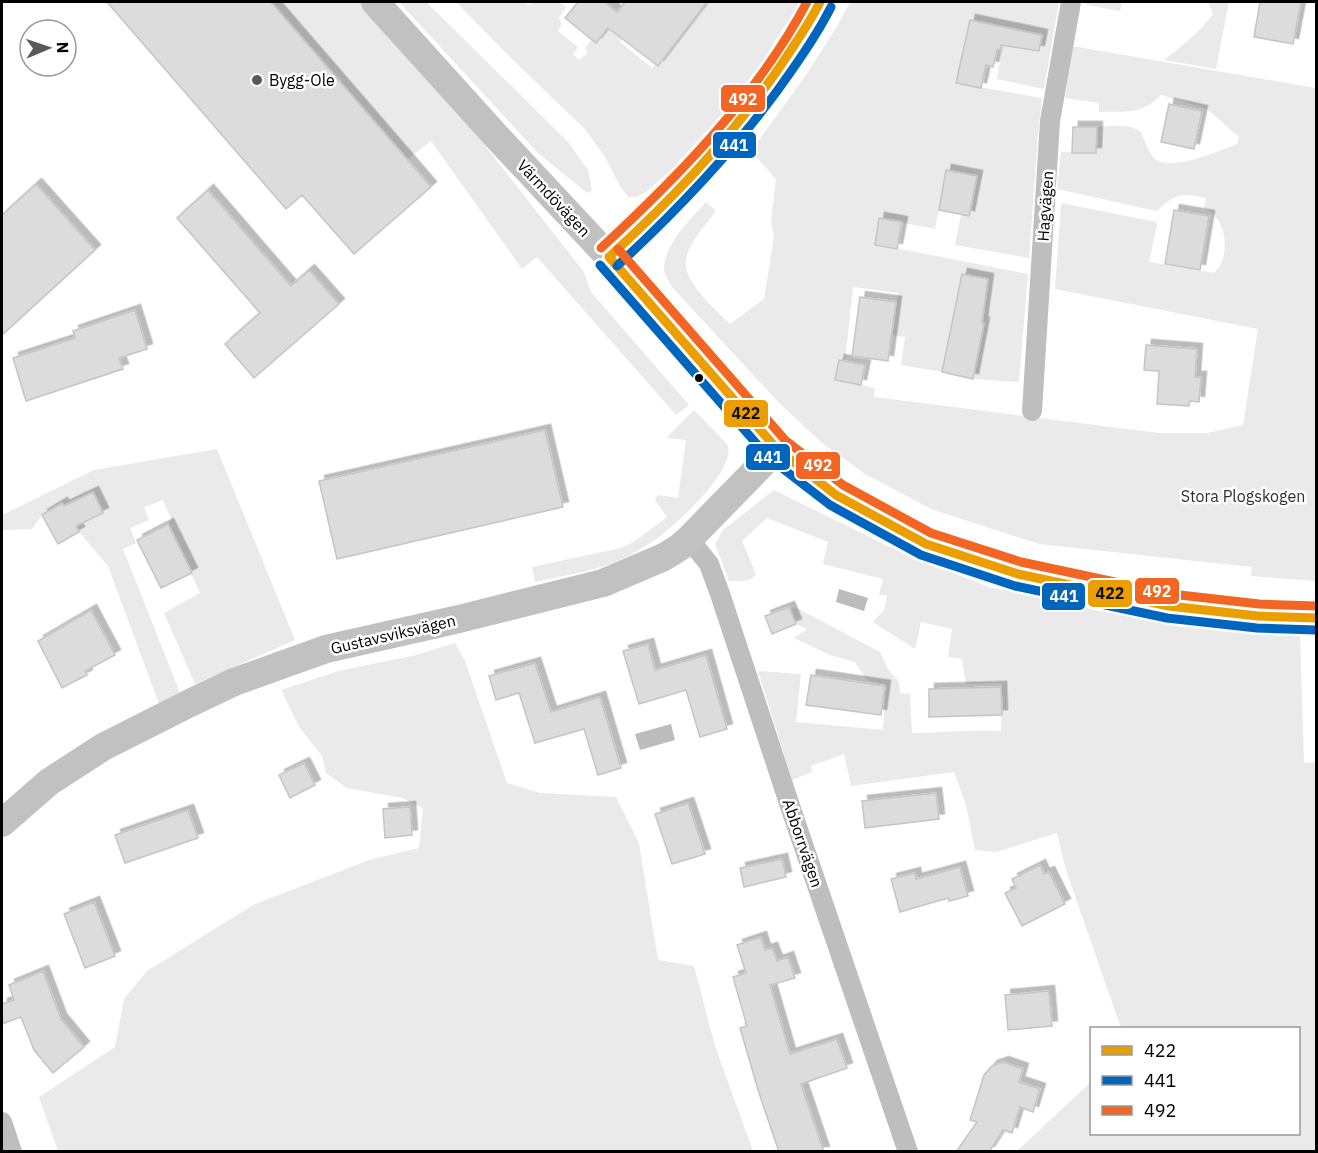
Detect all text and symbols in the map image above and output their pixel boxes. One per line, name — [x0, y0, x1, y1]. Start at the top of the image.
north arrow — [18, 18, 78, 78]
text: N — [53, 41, 73, 54]
place label: Bygg-Ole — [269, 70, 335, 90]
marker: Bygg-Ole — [250, 73, 264, 87]
line badge: 492 — [720, 84, 766, 113]
text: 492 — [729, 89, 757, 109]
line badge: 441 — [712, 131, 757, 159]
text: 441 — [720, 135, 749, 155]
street label: Värmdövägen — [513, 155, 595, 241]
street label: Hagvägen — [1033, 170, 1057, 242]
unlabelled marker — [693, 372, 705, 384]
line badge: 422 — [723, 399, 769, 428]
text: 422 — [732, 403, 760, 423]
line badge: 441 — [745, 443, 791, 471]
text: 441 — [754, 447, 783, 467]
line badge: 492 — [795, 451, 841, 480]
text: 492 — [804, 455, 832, 475]
park label: Stora Plogskogen — [1181, 486, 1305, 506]
line badge: 492 — [1134, 577, 1180, 605]
line badge: 422 — [1087, 579, 1133, 608]
text: 492 — [1143, 581, 1171, 601]
line badge: 441 — [1041, 582, 1086, 611]
text: 422 — [1096, 583, 1124, 603]
text: 441 — [1050, 586, 1079, 606]
street label: Gustavsviksvägen — [329, 610, 457, 658]
street label: Abborrvägen — [779, 796, 827, 890]
legend — [1090, 1027, 1300, 1135]
text: 422 — [1144, 1039, 1176, 1062]
text: 441 — [1144, 1069, 1176, 1092]
text: 492 — [1144, 1099, 1176, 1122]

